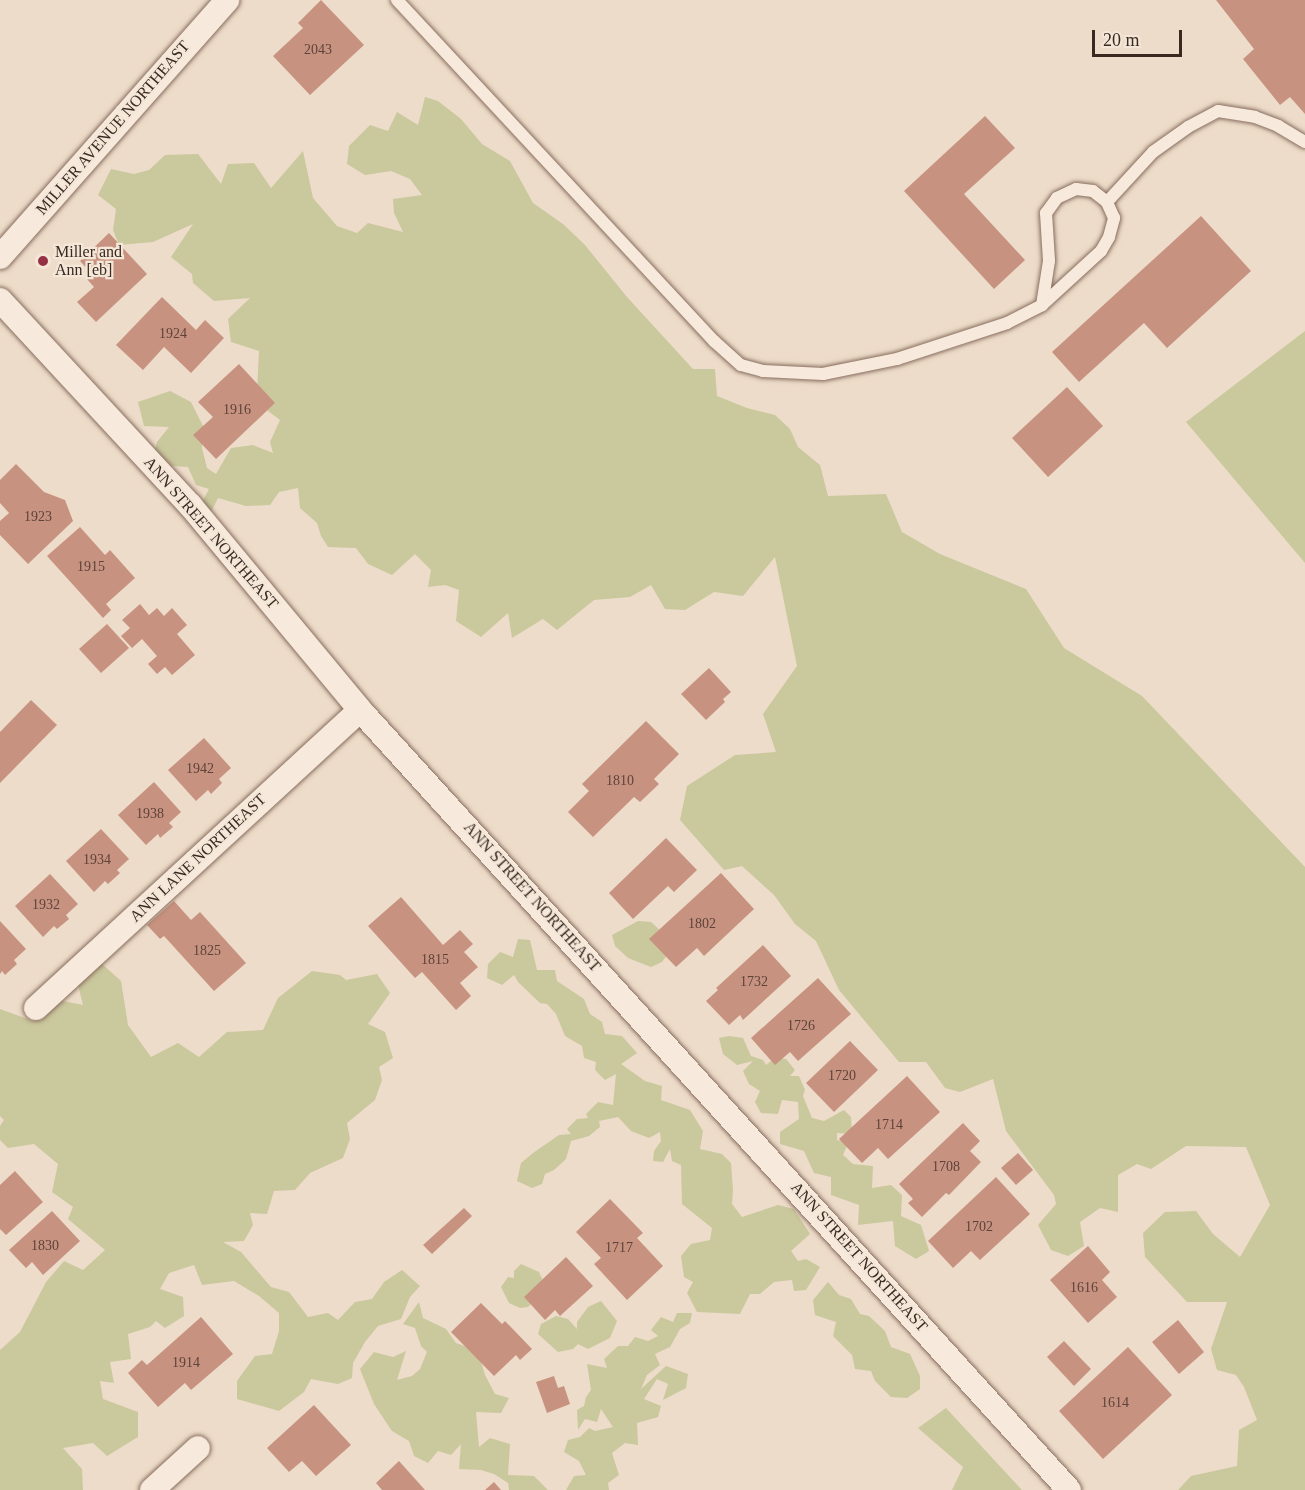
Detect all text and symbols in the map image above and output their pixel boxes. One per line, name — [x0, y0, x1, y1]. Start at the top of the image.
scale bar — [1095, 18, 1185, 56]
text: 20 m — [1103, 30, 1140, 50]
street label: MILLER AVENUE NORTHEAST — [32, 37, 194, 219]
house number: 2043 — [304, 42, 332, 58]
place label: Miller and Ann [eb] — [55, 242, 122, 280]
marker: Miller and Ann [eb] — [36, 254, 50, 268]
house number: 1924 — [159, 326, 187, 342]
house number: 1916 — [223, 402, 251, 418]
street label: ANN STREET NORTHEAST — [140, 453, 282, 613]
house number: 1923 — [24, 509, 52, 525]
house number: 1915 — [77, 559, 105, 575]
house number: 1942 — [186, 761, 214, 777]
house number: 1810 — [606, 773, 634, 789]
street label: ANN LANE NORTHEAST — [126, 790, 270, 926]
house number: 1938 — [136, 806, 164, 822]
street label: ANN STREET NORTHEAST — [459, 818, 605, 976]
house number: 1934 — [83, 852, 111, 868]
house number: 1932 — [32, 897, 60, 913]
house number: 1802 — [688, 916, 716, 932]
house number: 1825 — [193, 943, 221, 959]
house number: 1815 — [421, 952, 449, 968]
house number: 1732 — [740, 974, 768, 990]
house number: 1726 — [787, 1018, 815, 1034]
house number: 1720 — [828, 1068, 856, 1084]
house number: 1714 — [875, 1117, 903, 1133]
house number: 1708 — [932, 1159, 960, 1175]
street label: ANN STREET NORTHEAST — [786, 1178, 932, 1336]
house number: 1702 — [965, 1219, 993, 1235]
house number: 1830 — [31, 1238, 59, 1254]
house number: 1717 — [605, 1240, 633, 1256]
house number: 1616 — [1070, 1280, 1098, 1296]
house number: 1914 — [172, 1355, 200, 1371]
house number: 1614 — [1101, 1395, 1129, 1411]

